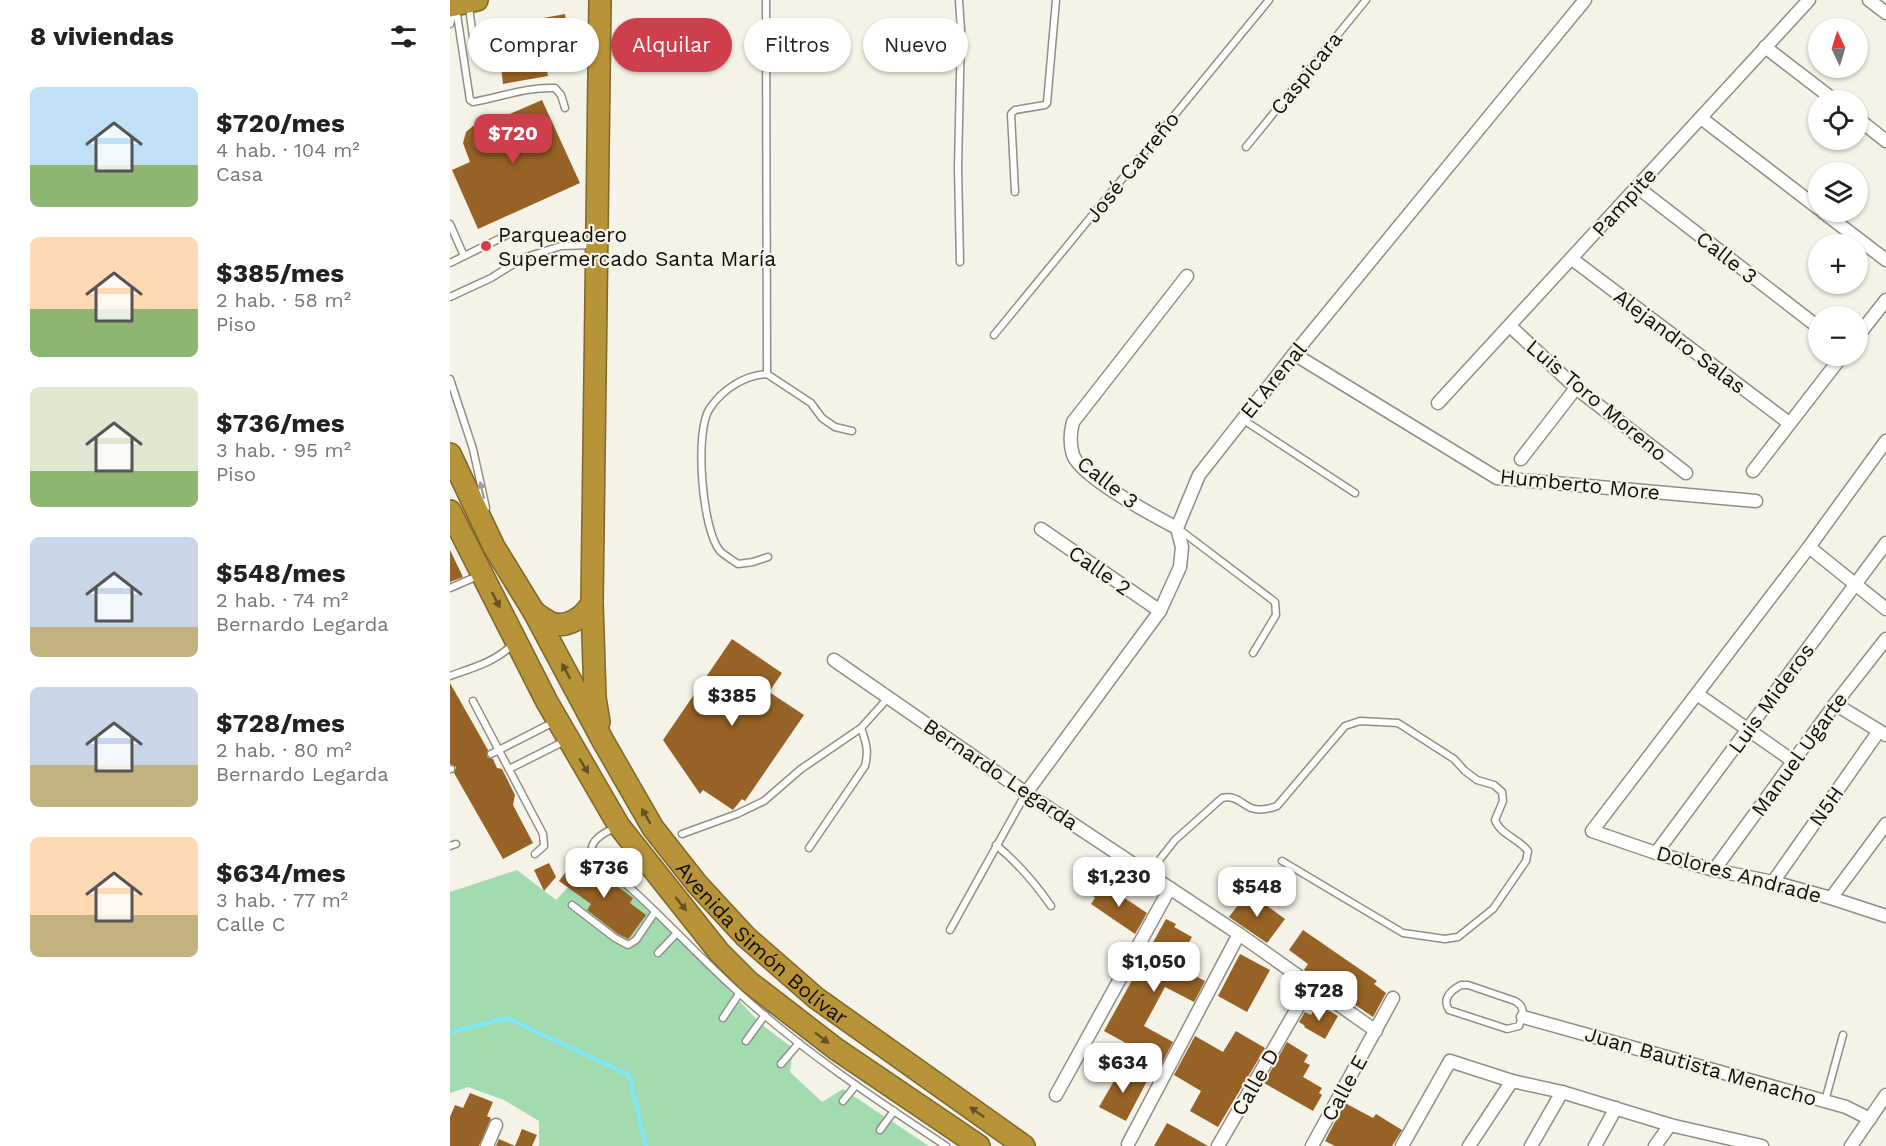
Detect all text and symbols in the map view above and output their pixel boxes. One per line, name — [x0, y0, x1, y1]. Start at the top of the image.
chip: Comprar — [468, 18, 599, 72]
chip: Alquilar — [611, 18, 732, 72]
chip: Filtros — [744, 18, 851, 72]
chip: Nuevo — [863, 18, 968, 72]
north arrow — [1808, 18, 1868, 78]
map controls — [1808, 18, 1868, 366]
icon: filters — [387, 20, 420, 53]
text: 8 viviendas — [30, 21, 174, 51]
street label: Caspicara — [1265, 26, 1347, 120]
button: locate — [1808, 90, 1868, 150]
street label: José Carreño — [1080, 106, 1184, 228]
text: $720/mes — [216, 108, 345, 138]
icon: home — [78, 111, 150, 183]
pin: $720 — [477, 114, 549, 165]
text: $720 — [488, 121, 538, 145]
text: 4 hab. · 104 m² — [216, 138, 360, 162]
text: Casa — [216, 162, 263, 186]
street label: Pampite — [1586, 162, 1662, 242]
button: layers — [1808, 162, 1868, 222]
place label: Parqueadero Supermercado Santa María — [498, 222, 776, 271]
street label: Calle 3 — [1691, 225, 1763, 289]
button: + — [1808, 234, 1868, 294]
marker: Parqueadero Supermercado Santa María — [479, 239, 493, 253]
text: $385/mes — [216, 258, 344, 288]
icon: home — [78, 261, 150, 333]
street label: Alejandro Salas — [1609, 283, 1751, 399]
text: 2 hab. · 58 m² — [216, 288, 351, 312]
button: − — [1808, 306, 1868, 366]
text: Piso — [216, 312, 256, 336]
street label: Luis Toro Moreno — [1522, 334, 1672, 466]
street label: El Arenal — [1235, 336, 1312, 423]
text: $736/mes — [216, 408, 345, 438]
icon: home — [78, 411, 150, 483]
text: 3 hab. · 95 m² — [216, 438, 351, 462]
street label: Calle 3 — [1072, 450, 1144, 514]
text: Piso — [216, 462, 256, 486]
street label: Humberto More — [1499, 463, 1661, 505]
one-way arrow — [476, 481, 486, 499]
street label: Calle 2 — [1064, 539, 1136, 601]
text: $548/mes — [216, 558, 346, 588]
icon: home — [78, 561, 150, 633]
text: 2 hab. · 74 m² — [216, 588, 348, 612]
one-way arrow — [491, 591, 501, 609]
text: Bernardo Legarda — [216, 612, 389, 636]
street label: Luis Mideros — [1723, 638, 1819, 758]
one-way arrow — [561, 662, 571, 680]
pin: $385 — [696, 676, 768, 727]
text: $385 — [708, 683, 756, 707]
street label: Manuel Ugarte — [1746, 687, 1852, 821]
text: $728/mes — [216, 708, 345, 738]
icon: home — [78, 711, 150, 783]
street label: Bernardo Legarda — [919, 713, 1083, 835]
text: 2 hab. · 80 m² — [216, 738, 352, 762]
one-way arrow — [578, 758, 589, 774]
text: Bernardo Legarda — [216, 762, 389, 786]
street label: N5H — [1803, 781, 1849, 831]
one-way arrow — [641, 808, 651, 825]
street label: Dolores Andrade — [1654, 840, 1824, 908]
pin: $736 — [568, 848, 640, 899]
text: $736 — [579, 855, 629, 879]
street label: Avenida Simón Bolívar — [671, 856, 854, 1030]
pin: $1,230 — [1070, 857, 1168, 908]
text: $634/mes — [216, 858, 346, 888]
icon: home — [78, 861, 150, 933]
text: $1,230 — [1087, 864, 1151, 888]
pin: $548 — [1221, 867, 1293, 918]
text: $548 — [1232, 874, 1282, 898]
text: 3 hab. · 77 m² — [216, 888, 348, 912]
one-way arrow — [675, 896, 688, 912]
text: Calle C — [216, 912, 285, 936]
pin: $1,050 — [1105, 942, 1203, 993]
text: $1,050 — [1122, 949, 1186, 973]
pin: $728 — [1283, 971, 1355, 1022]
text: $728 — [1294, 978, 1344, 1002]
street label: Juan Bautista Menacho — [1582, 1021, 1820, 1111]
one-way arrow — [814, 1032, 829, 1044]
pin: $634 — [1087, 1043, 1159, 1094]
street label: Calle D — [1226, 1044, 1284, 1120]
text: $634 — [1098, 1050, 1148, 1074]
street label: Calle E — [1316, 1051, 1372, 1125]
one-way arrow — [969, 1106, 985, 1118]

